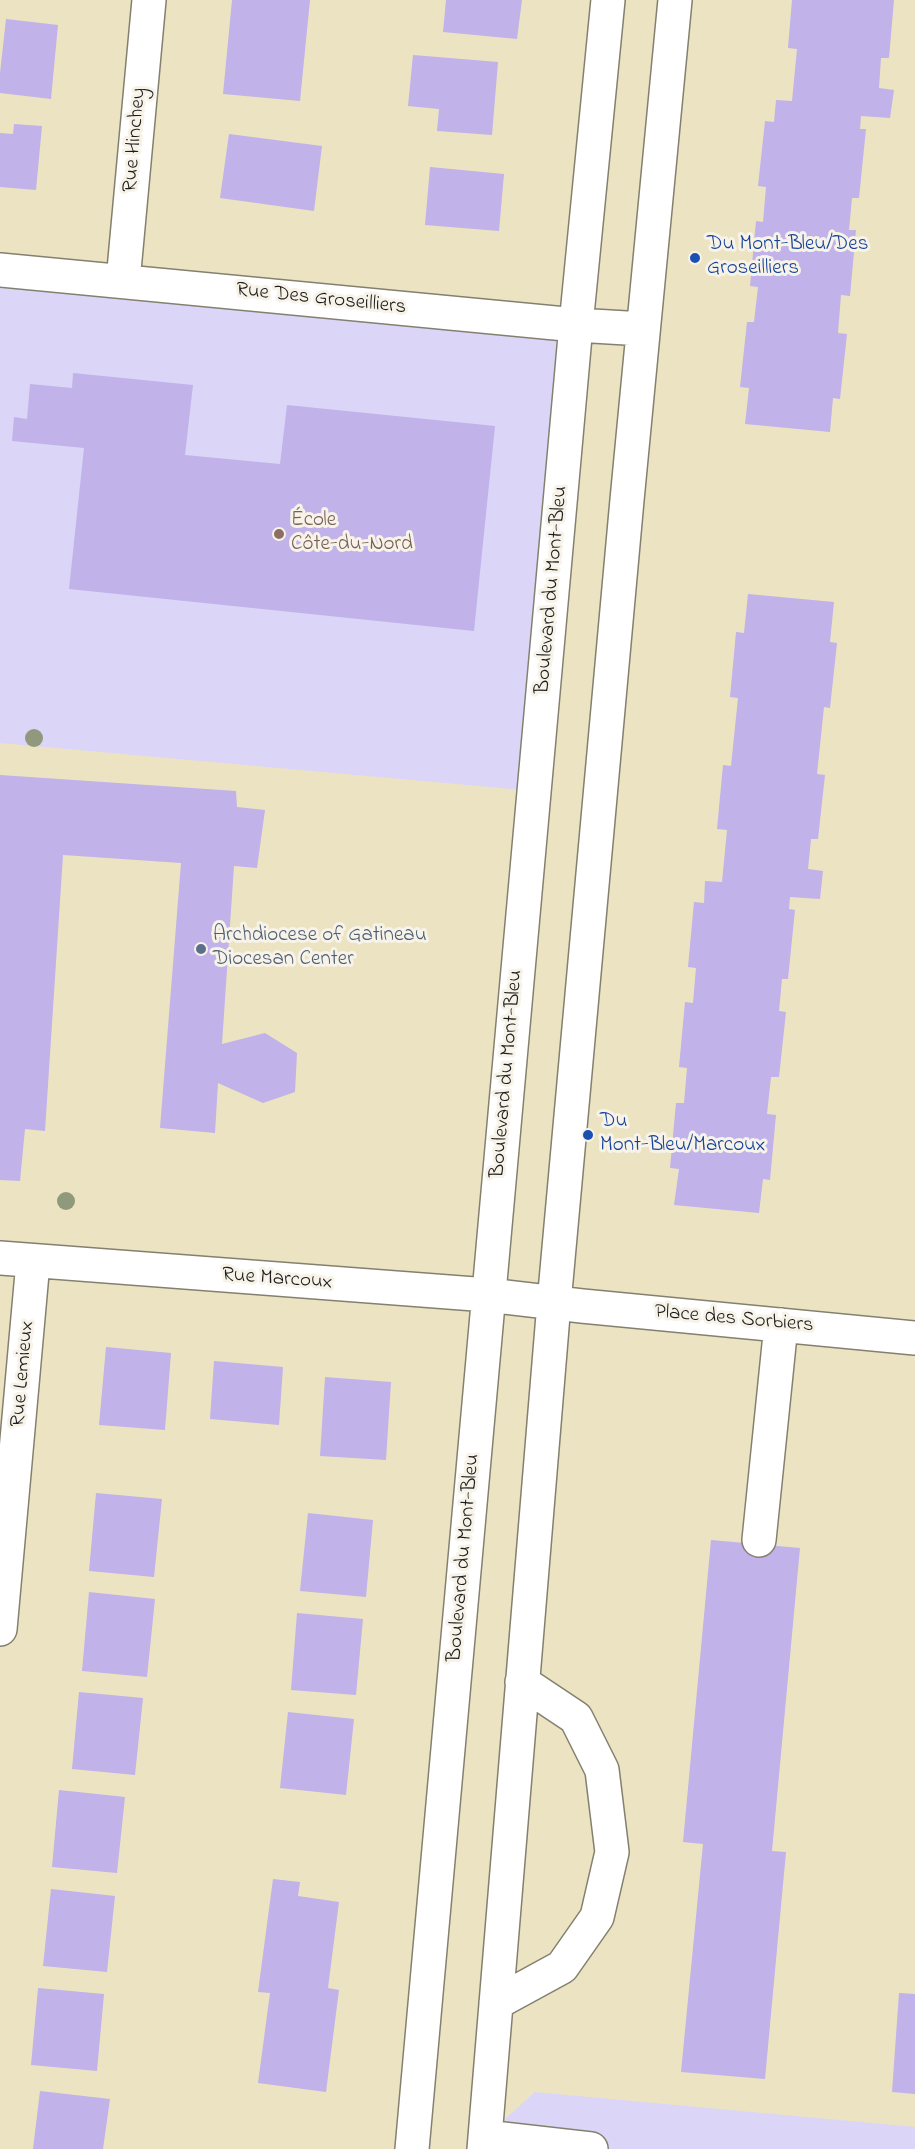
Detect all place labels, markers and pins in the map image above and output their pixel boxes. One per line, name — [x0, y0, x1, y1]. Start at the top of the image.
place label: Du Mont-Bleu/Des Groseilliers — [707, 233, 868, 283]
marker: Du Mont-Bleu/Des Groseilliers — [688, 251, 702, 265]
place label: École Côte-du-Nord — [291, 509, 413, 559]
marker: École Côte-du-Nord — [272, 527, 286, 541]
place label: Archdiocese of Gatineau Diocesan Center — [213, 924, 427, 974]
marker: Archdiocese of Gatineau Diocesan Center — [194, 942, 208, 956]
place label: Du Mont-Bleu/Marcoux — [600, 1110, 765, 1160]
marker: Du Mont-Bleu/Marcoux — [581, 1128, 595, 1142]

